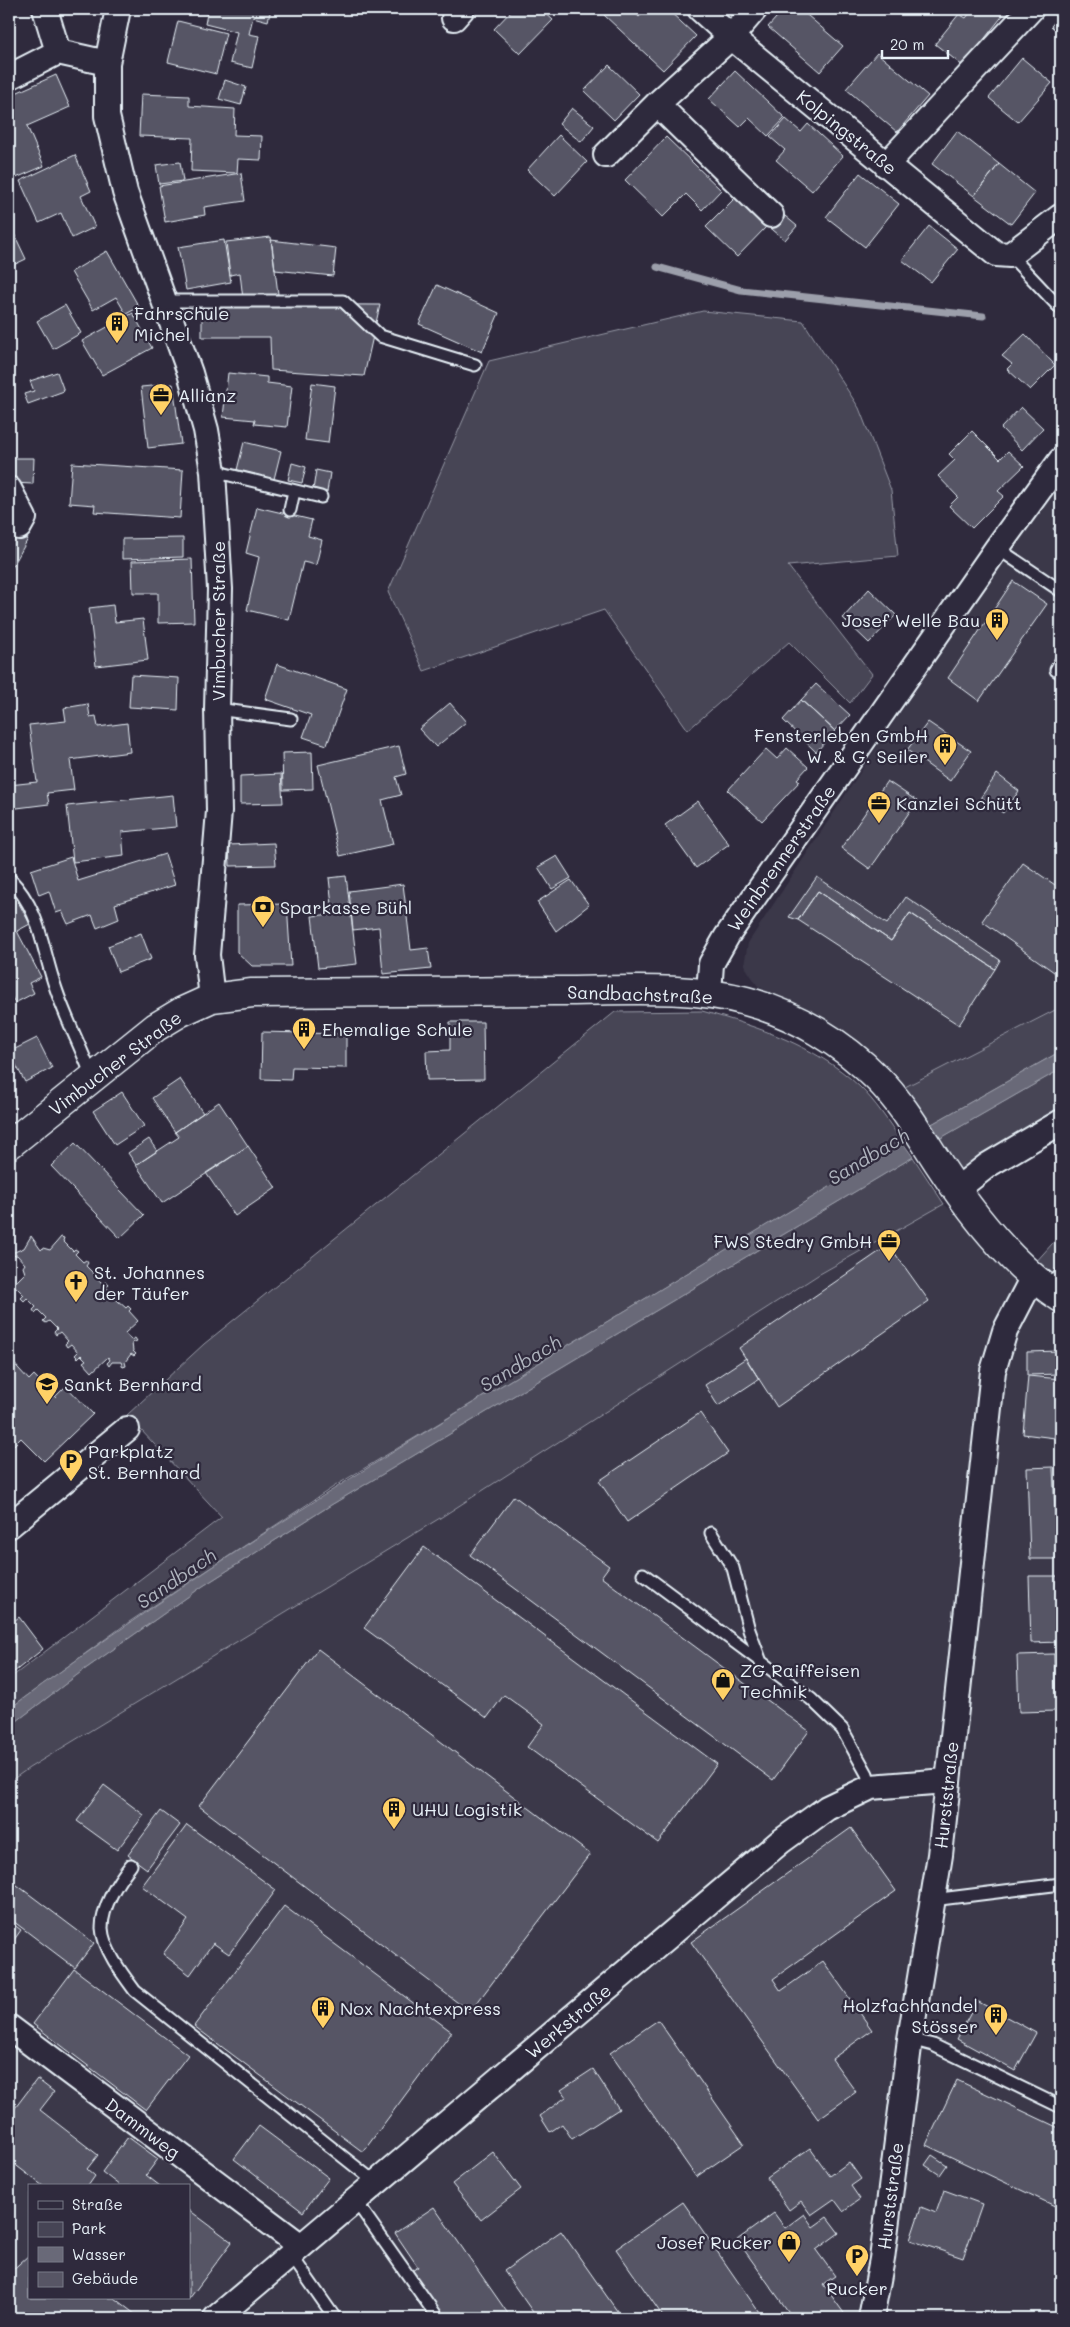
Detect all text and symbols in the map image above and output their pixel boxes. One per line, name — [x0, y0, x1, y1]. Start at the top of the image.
scale bar — [882, 28, 949, 60]
text: 20 m — [890, 34, 924, 54]
street label: Kolpingstraße — [792, 84, 902, 180]
place label: Fahrschule Michel — [134, 301, 229, 346]
building icon: Fahrschule Michel — [104, 310, 130, 344]
office icon: Allianz — [148, 382, 174, 416]
place label: Allianz — [178, 383, 236, 407]
street label: Vimbucher Straße — [206, 541, 230, 701]
building icon: Josef Welle Bau — [984, 607, 1010, 641]
place label: Josef Welle Bau — [842, 608, 980, 632]
place label: Fensterleben GmbH W. & G. Seiler — [754, 723, 928, 768]
building icon: Fensterleben GmbH W. & G. Seiler — [932, 732, 958, 766]
street label: Weinbrennerstraße — [721, 780, 841, 936]
office icon: Kanzlei Schütt — [866, 790, 892, 824]
place label: Kanzlei Schütt — [896, 791, 1022, 815]
bank icon: Sparkasse Bühl — [250, 894, 276, 928]
place label: Sparkasse Bühl — [280, 895, 412, 919]
street label: Sandbachstraße — [567, 979, 713, 1009]
street label: Vimbucher Straße — [44, 1005, 186, 1121]
building icon: Ehemalige Schule — [291, 1016, 317, 1050]
place label: Ehemalige Schule — [322, 1017, 473, 1041]
water label: Sandbach — [823, 1122, 913, 1190]
office icon: FWS Stedry GmbH — [876, 1228, 902, 1262]
place label: FWS Stedry GmbH — [713, 1229, 872, 1253]
place label: St. Johannes der Täufer — [94, 1260, 205, 1305]
church icon: St. Johannes der Täufer — [63, 1269, 89, 1303]
water label: Sandbach — [475, 1329, 565, 1397]
school or university icon: Sankt Bernhard — [34, 1371, 60, 1405]
place label: Sankt Bernhard — [64, 1372, 202, 1396]
place label: Parkplatz St. Bernhard — [88, 1439, 200, 1484]
parking icon: Parkplatz St. Bernhard — [58, 1448, 84, 1482]
water label: Sandbach — [131, 1542, 221, 1614]
place label: ZG Raiffeisen Technik — [740, 1658, 860, 1703]
shop icon: ZG Raiffeisen Technik — [710, 1667, 736, 1701]
street label: Hurststraße — [928, 1740, 964, 1850]
building icon: UHU Logistik — [381, 1796, 407, 1830]
place label: UHU Logistik — [412, 1797, 522, 1821]
street label: Werkstraße — [520, 1978, 616, 2064]
place label: Holzfachhandel Stösser — [843, 1993, 978, 2038]
building icon: Nox Nachtexpress — [310, 1995, 336, 2029]
place label: Nox Nachtexpress — [340, 1996, 501, 2020]
building icon: Holzfachhandel Stösser — [983, 2002, 1009, 2036]
street label: Dammweg — [101, 2092, 185, 2164]
street label: Hurststraße — [872, 2141, 908, 2251]
legend — [28, 2184, 190, 2300]
text: Straße — [72, 2194, 123, 2214]
text: Park — [72, 2218, 106, 2238]
shop icon: Josef Rucker — [776, 2229, 802, 2263]
place label: Josef Rucker — [657, 2230, 772, 2254]
parking icon: Rucker — [844, 2243, 870, 2277]
text: Wasser — [72, 2244, 126, 2264]
text: Gebäude — [72, 2268, 138, 2288]
place label: Rucker — [826, 2276, 888, 2300]

